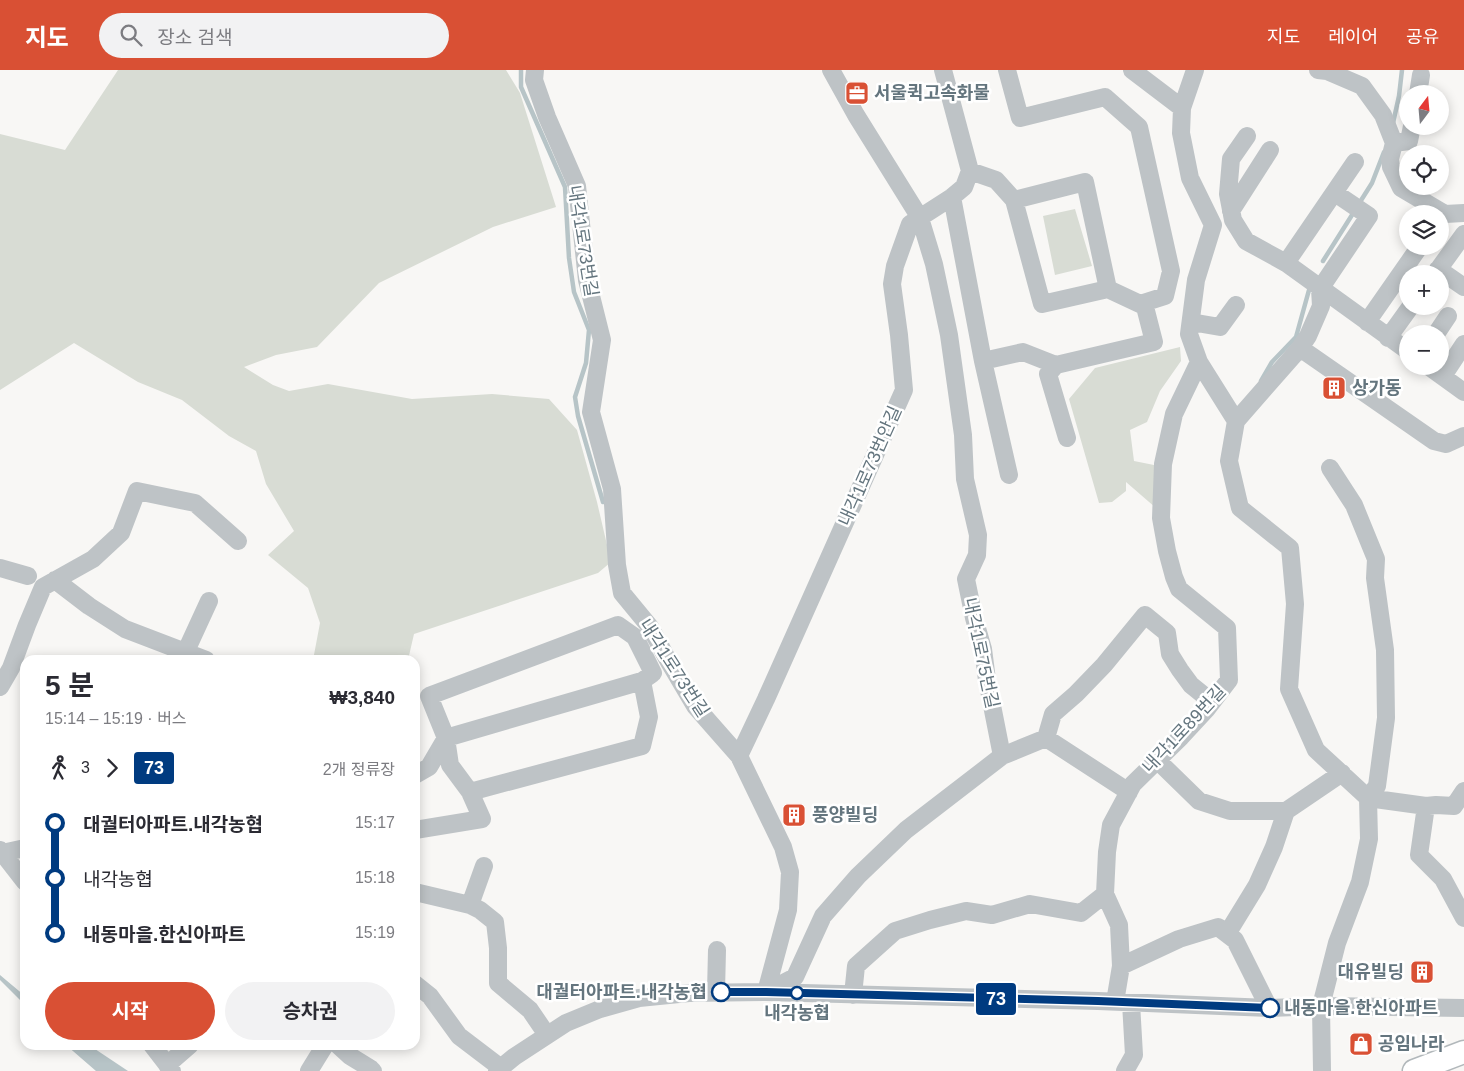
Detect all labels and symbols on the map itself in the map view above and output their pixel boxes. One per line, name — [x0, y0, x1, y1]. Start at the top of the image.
office icon: 서울퀵고속화물 — [844, 80, 870, 106]
place label: 서울퀵고속화물 — [874, 83, 990, 103]
north arrow — [1399, 85, 1449, 135]
street label: 내각1로73번길 — [564, 184, 602, 298]
building icon: 상가동 — [1321, 375, 1347, 401]
place label: 상가동 — [1352, 378, 1402, 398]
street label: 내각1로73번안길 — [835, 403, 905, 529]
street label: 내각1로75번길 — [959, 596, 1003, 710]
street label: 내각1로73번길 — [635, 615, 713, 721]
street label: 내각1로89번길 — [1138, 681, 1230, 777]
building icon: 풍양빌딩 — [781, 802, 807, 828]
place label: 풍양빌딩 — [812, 805, 878, 825]
building icon: 대유빌딩 — [1409, 959, 1435, 985]
place label: 대유빌딩 — [1338, 962, 1404, 982]
place label: 대궐터아파트.내각농협 — [536, 982, 707, 1002]
marker: 대궐터아파트.내각농협 — [711, 982, 731, 1002]
line badge: 73 — [974, 983, 1018, 1015]
marker: 내각농협 — [790, 986, 804, 1000]
marker: 내동마을.한신아파트 — [1260, 998, 1280, 1018]
place label: 내동마을.한신아파트 — [1284, 998, 1438, 1018]
place label: 내각농협 — [764, 1003, 830, 1023]
shop icon: 공임나라 — [1348, 1031, 1374, 1057]
place label: 공임나라 — [1378, 1034, 1445, 1054]

